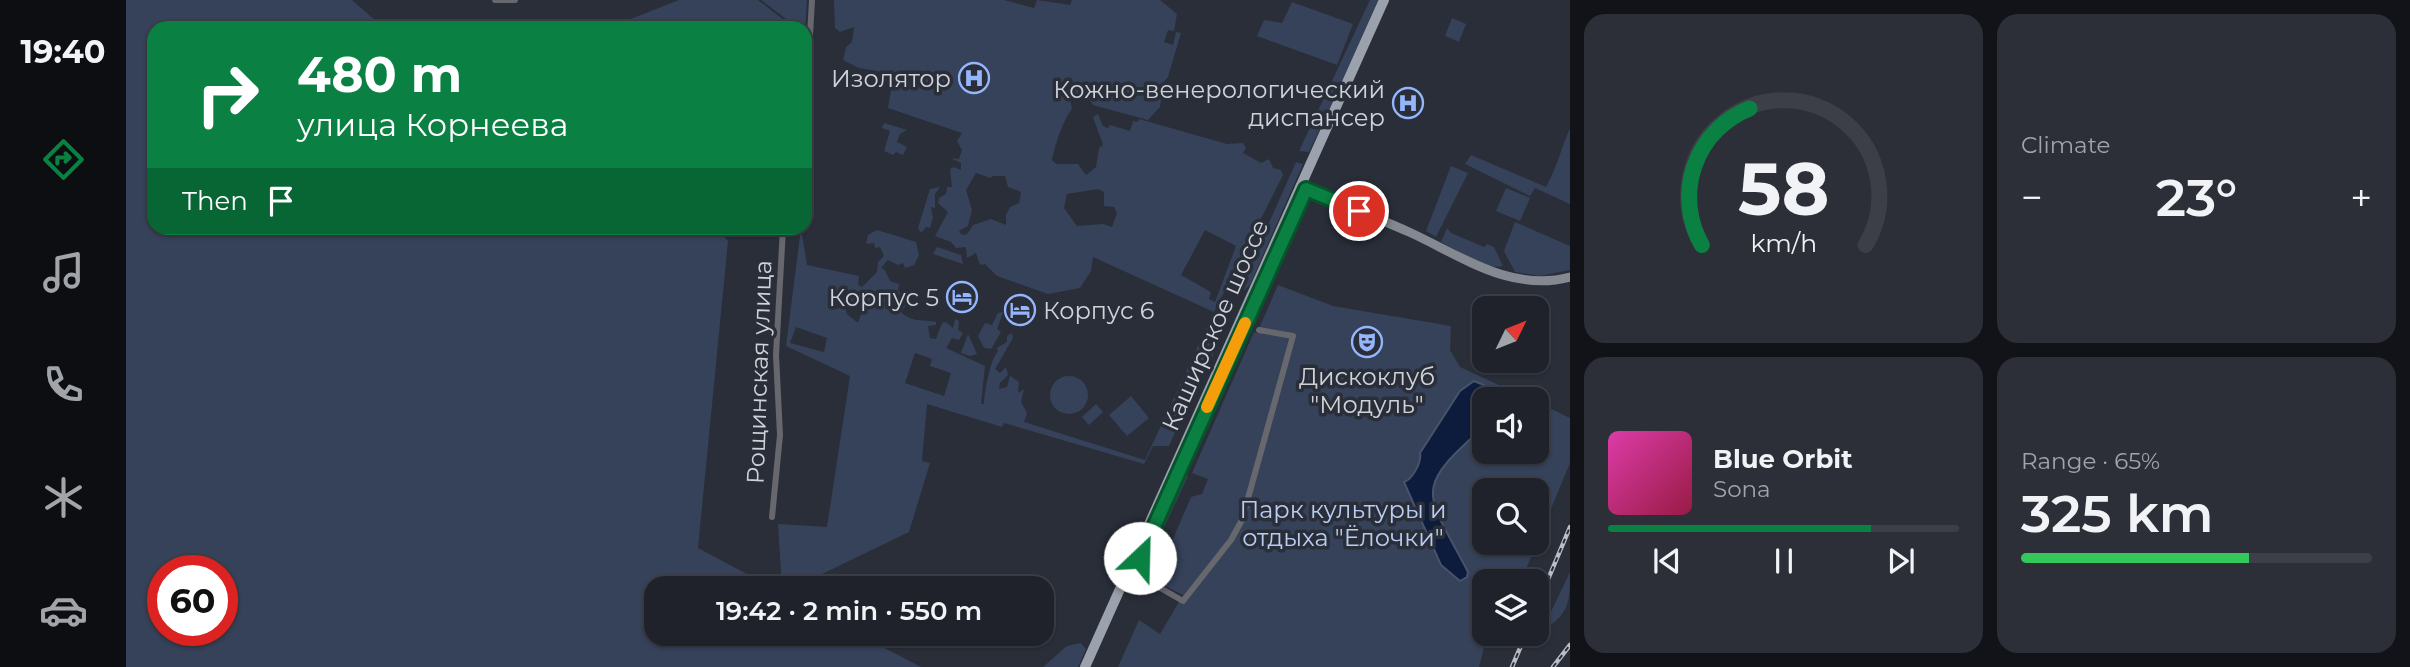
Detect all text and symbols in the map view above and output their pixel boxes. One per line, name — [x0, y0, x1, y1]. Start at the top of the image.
text: 19:40 — [20, 32, 106, 71]
text: 480 m — [297, 45, 462, 104]
icon: right — [182, 49, 273, 140]
hospital icon: Изолятор — [957, 61, 991, 95]
place label: Изолятор — [831, 64, 951, 93]
place label: Кожно-венерологический диспансер — [1053, 75, 1385, 132]
hospital icon: Кожно-венерологический диспансер — [1391, 86, 1425, 120]
text: улица Корнеева — [297, 105, 568, 144]
text: Climate — [2021, 131, 2110, 159]
icon: directions — [39, 135, 88, 184]
text: 58 — [1738, 145, 1829, 233]
text: 23° — [2156, 166, 2237, 229]
text: − — [2021, 174, 2043, 221]
text: + — [2350, 174, 2372, 221]
pin — [1329, 181, 1389, 241]
icon: arrive — [262, 182, 300, 220]
text: Then — [182, 185, 248, 217]
icon: arrive — [1340, 192, 1378, 230]
street label: Каширское шоссе — [1155, 215, 1275, 435]
text: km/h — [1750, 227, 1817, 257]
icon: music — [39, 248, 88, 297]
street label: Рощинская улица — [741, 260, 777, 484]
hotel icon: Корпус 5 — [945, 280, 979, 314]
place label: Корпус 5 — [829, 283, 939, 312]
hotel icon: Корпус 6 — [1003, 293, 1037, 327]
place label: Корпус 6 — [1043, 296, 1154, 325]
north arrow — [1472, 296, 1549, 373]
map controls — [1472, 296, 1549, 646]
theatre icon: Дискоклуб "Модуль" — [1350, 325, 1384, 359]
icon: phone — [39, 360, 88, 409]
place label: Дискоклуб "Модуль" — [1299, 362, 1435, 419]
button: sound — [1472, 387, 1549, 464]
text: Blue Orbit — [1713, 443, 1852, 475]
text: Range · 65% — [2021, 447, 2160, 475]
icon: climate — [39, 473, 88, 522]
text: Sona — [1713, 475, 1771, 503]
button: search — [1472, 478, 1549, 555]
text: 325 km — [2021, 482, 2214, 545]
park label: Парк культуры и отдыха "Ёлочки" — [1239, 495, 1447, 552]
position arrow — [1103, 521, 1177, 595]
icon: previous — [1648, 542, 1686, 580]
icon: pause — [1765, 542, 1803, 580]
icon: next — [1882, 542, 1920, 580]
speed limit sign: 60 — [147, 555, 238, 646]
button: layers — [1472, 569, 1549, 646]
icon: car — [39, 586, 88, 635]
text: 19:42 · 2 min · 550 m — [716, 595, 982, 627]

